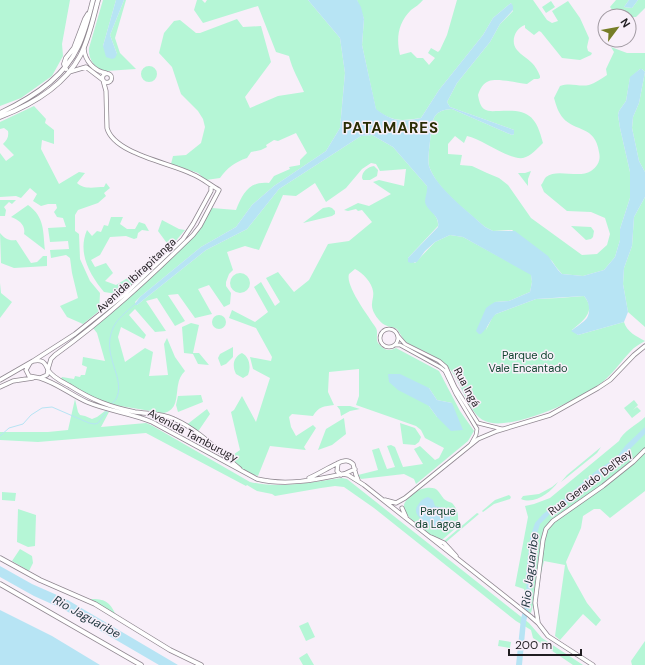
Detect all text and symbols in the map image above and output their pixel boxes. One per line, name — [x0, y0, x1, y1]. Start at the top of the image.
north arrow — [597, 8, 637, 48]
text: N — [617, 16, 634, 30]
district label: PATAMARES — [343, 118, 439, 138]
street label: Avenida Ibirapitanga — [93, 235, 179, 315]
park label: Parque do Vale Encantado — [488, 348, 568, 375]
street label: Rua Ingá — [451, 365, 483, 409]
street label: Avenida Tamburugy — [145, 405, 241, 465]
street label: Rua Geraldo Del'Rey — [545, 446, 635, 518]
park label: Parque da Lagoa — [415, 504, 461, 531]
water label: Rio Jaguaribe — [517, 532, 543, 608]
water label: Rio Jaguaribe — [50, 592, 124, 642]
scale bar — [509, 631, 581, 657]
text: 200 m — [515, 637, 552, 653]

